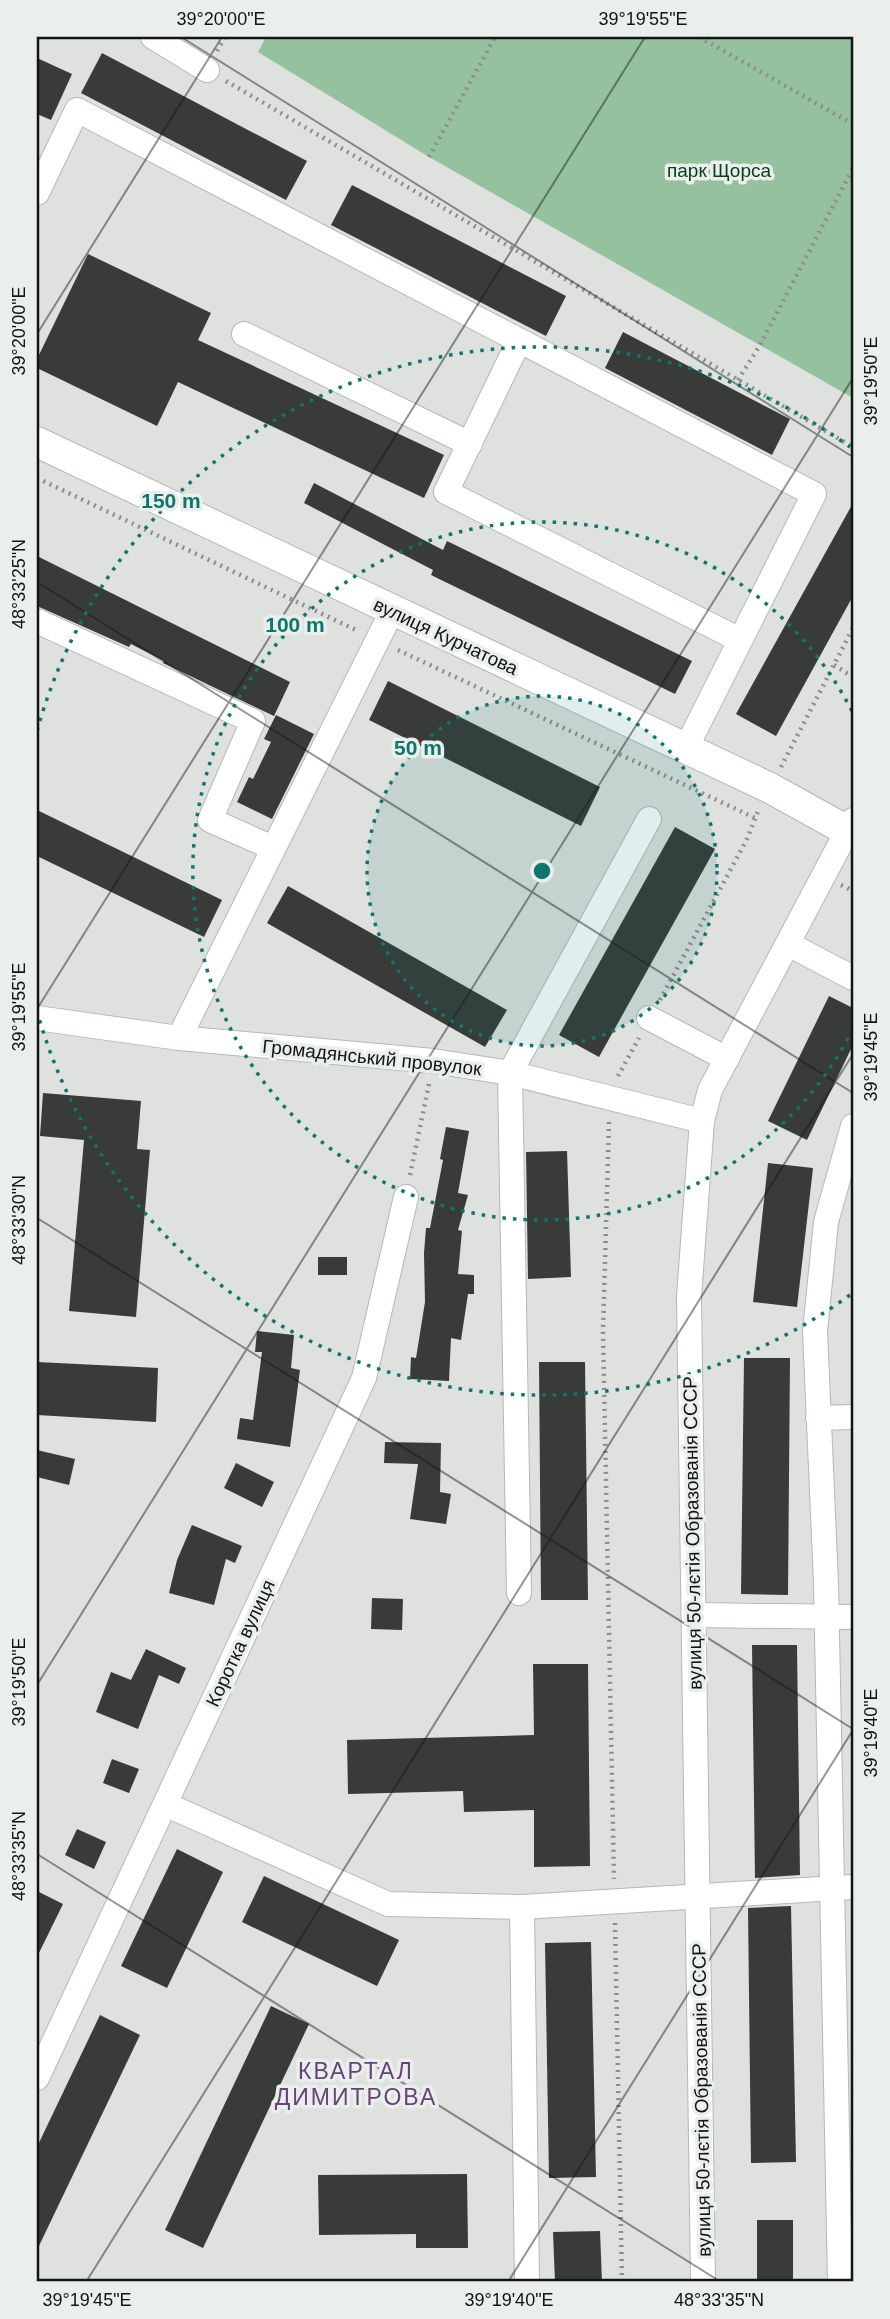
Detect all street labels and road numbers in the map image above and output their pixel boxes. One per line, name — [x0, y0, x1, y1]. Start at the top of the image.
street label: вулиця Курчатова — [370, 594, 522, 679]
street label: Громадянський провулок — [261, 1036, 483, 1080]
street label: вулиця 50-лєтія Образованія СССР — [679, 1376, 706, 1690]
street label: Коротка вулиця — [202, 1577, 279, 1710]
street label: вулиця 50-лєтія Образованія СССР — [688, 1943, 715, 2257]

